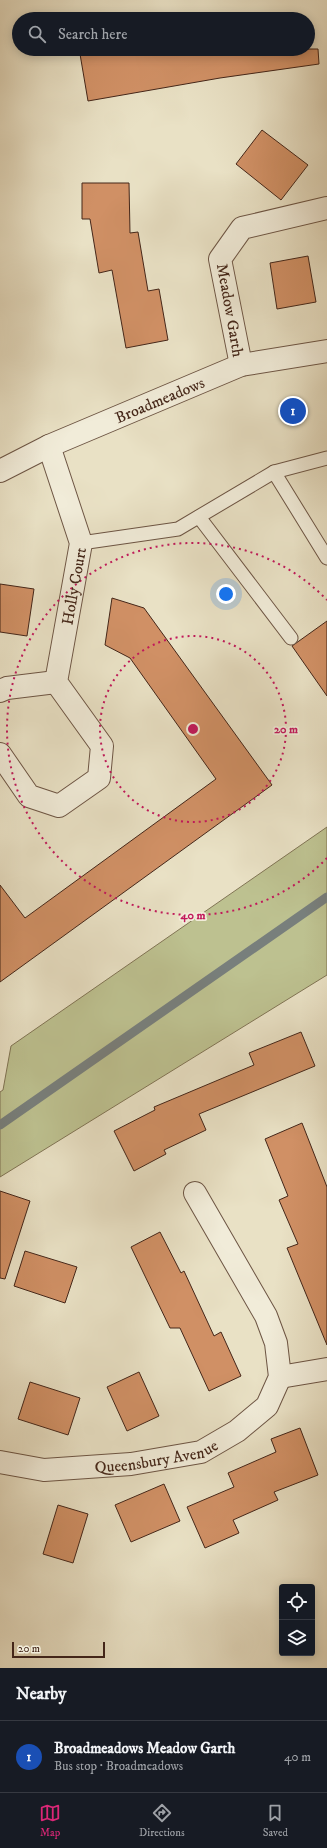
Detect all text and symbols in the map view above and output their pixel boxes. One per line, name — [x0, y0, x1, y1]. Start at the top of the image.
search box — [12, 12, 315, 56]
icon: search — [26, 23, 48, 45]
text: Search here — [58, 25, 127, 44]
street label: Meadow Garth — [212, 262, 248, 359]
street label: Broadmeadows — [112, 373, 208, 428]
pin: 1 — [280, 396, 306, 426]
street label: Holly Court — [57, 546, 91, 627]
your location — [216, 584, 236, 604]
centre of rings — [186, 722, 200, 736]
text: 20 m — [274, 722, 298, 737]
text: 40 m — [180, 908, 205, 923]
street label: Queensbury Avenue — [94, 1435, 222, 1477]
map controls — [279, 1584, 315, 1656]
button: locate — [279, 1584, 315, 1620]
button: layers — [279, 1620, 315, 1656]
scale bar — [12, 1640, 105, 1659]
text: 20 m — [18, 1642, 40, 1656]
text: Nearby — [16, 1683, 66, 1705]
text: Broadmeadows Meadow Garth — [54, 1739, 235, 1758]
text: 1 — [27, 1749, 31, 1765]
text: 40 m — [284, 1749, 311, 1765]
text: Bus stop · Broadmeadows — [54, 1758, 183, 1774]
tab: Map — [39, 1802, 61, 1840]
tab: Directions — [139, 1802, 185, 1840]
tab: Saved — [263, 1802, 288, 1840]

